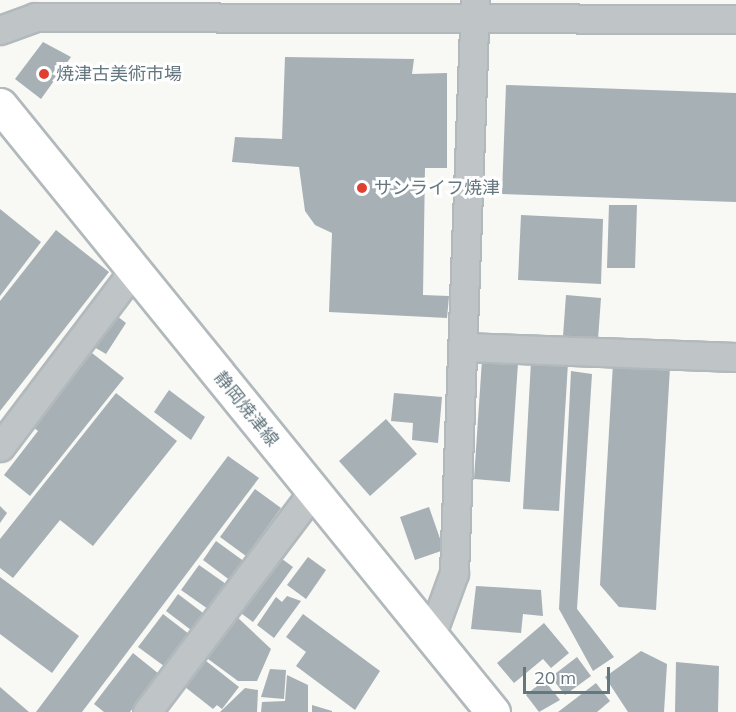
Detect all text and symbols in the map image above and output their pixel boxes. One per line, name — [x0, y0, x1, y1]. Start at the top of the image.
place label: 焼津古美術市場 — [56, 63, 182, 85]
marker: 焼津古美術市場 — [37, 67, 51, 81]
place label: サンライフ焼津 — [374, 177, 500, 199]
marker: サンライフ焼津 — [355, 181, 369, 195]
street label: 静岡焼津線 — [209, 367, 283, 451]
scale bar — [526, 655, 613, 693]
text: 20 m — [534, 666, 576, 689]

